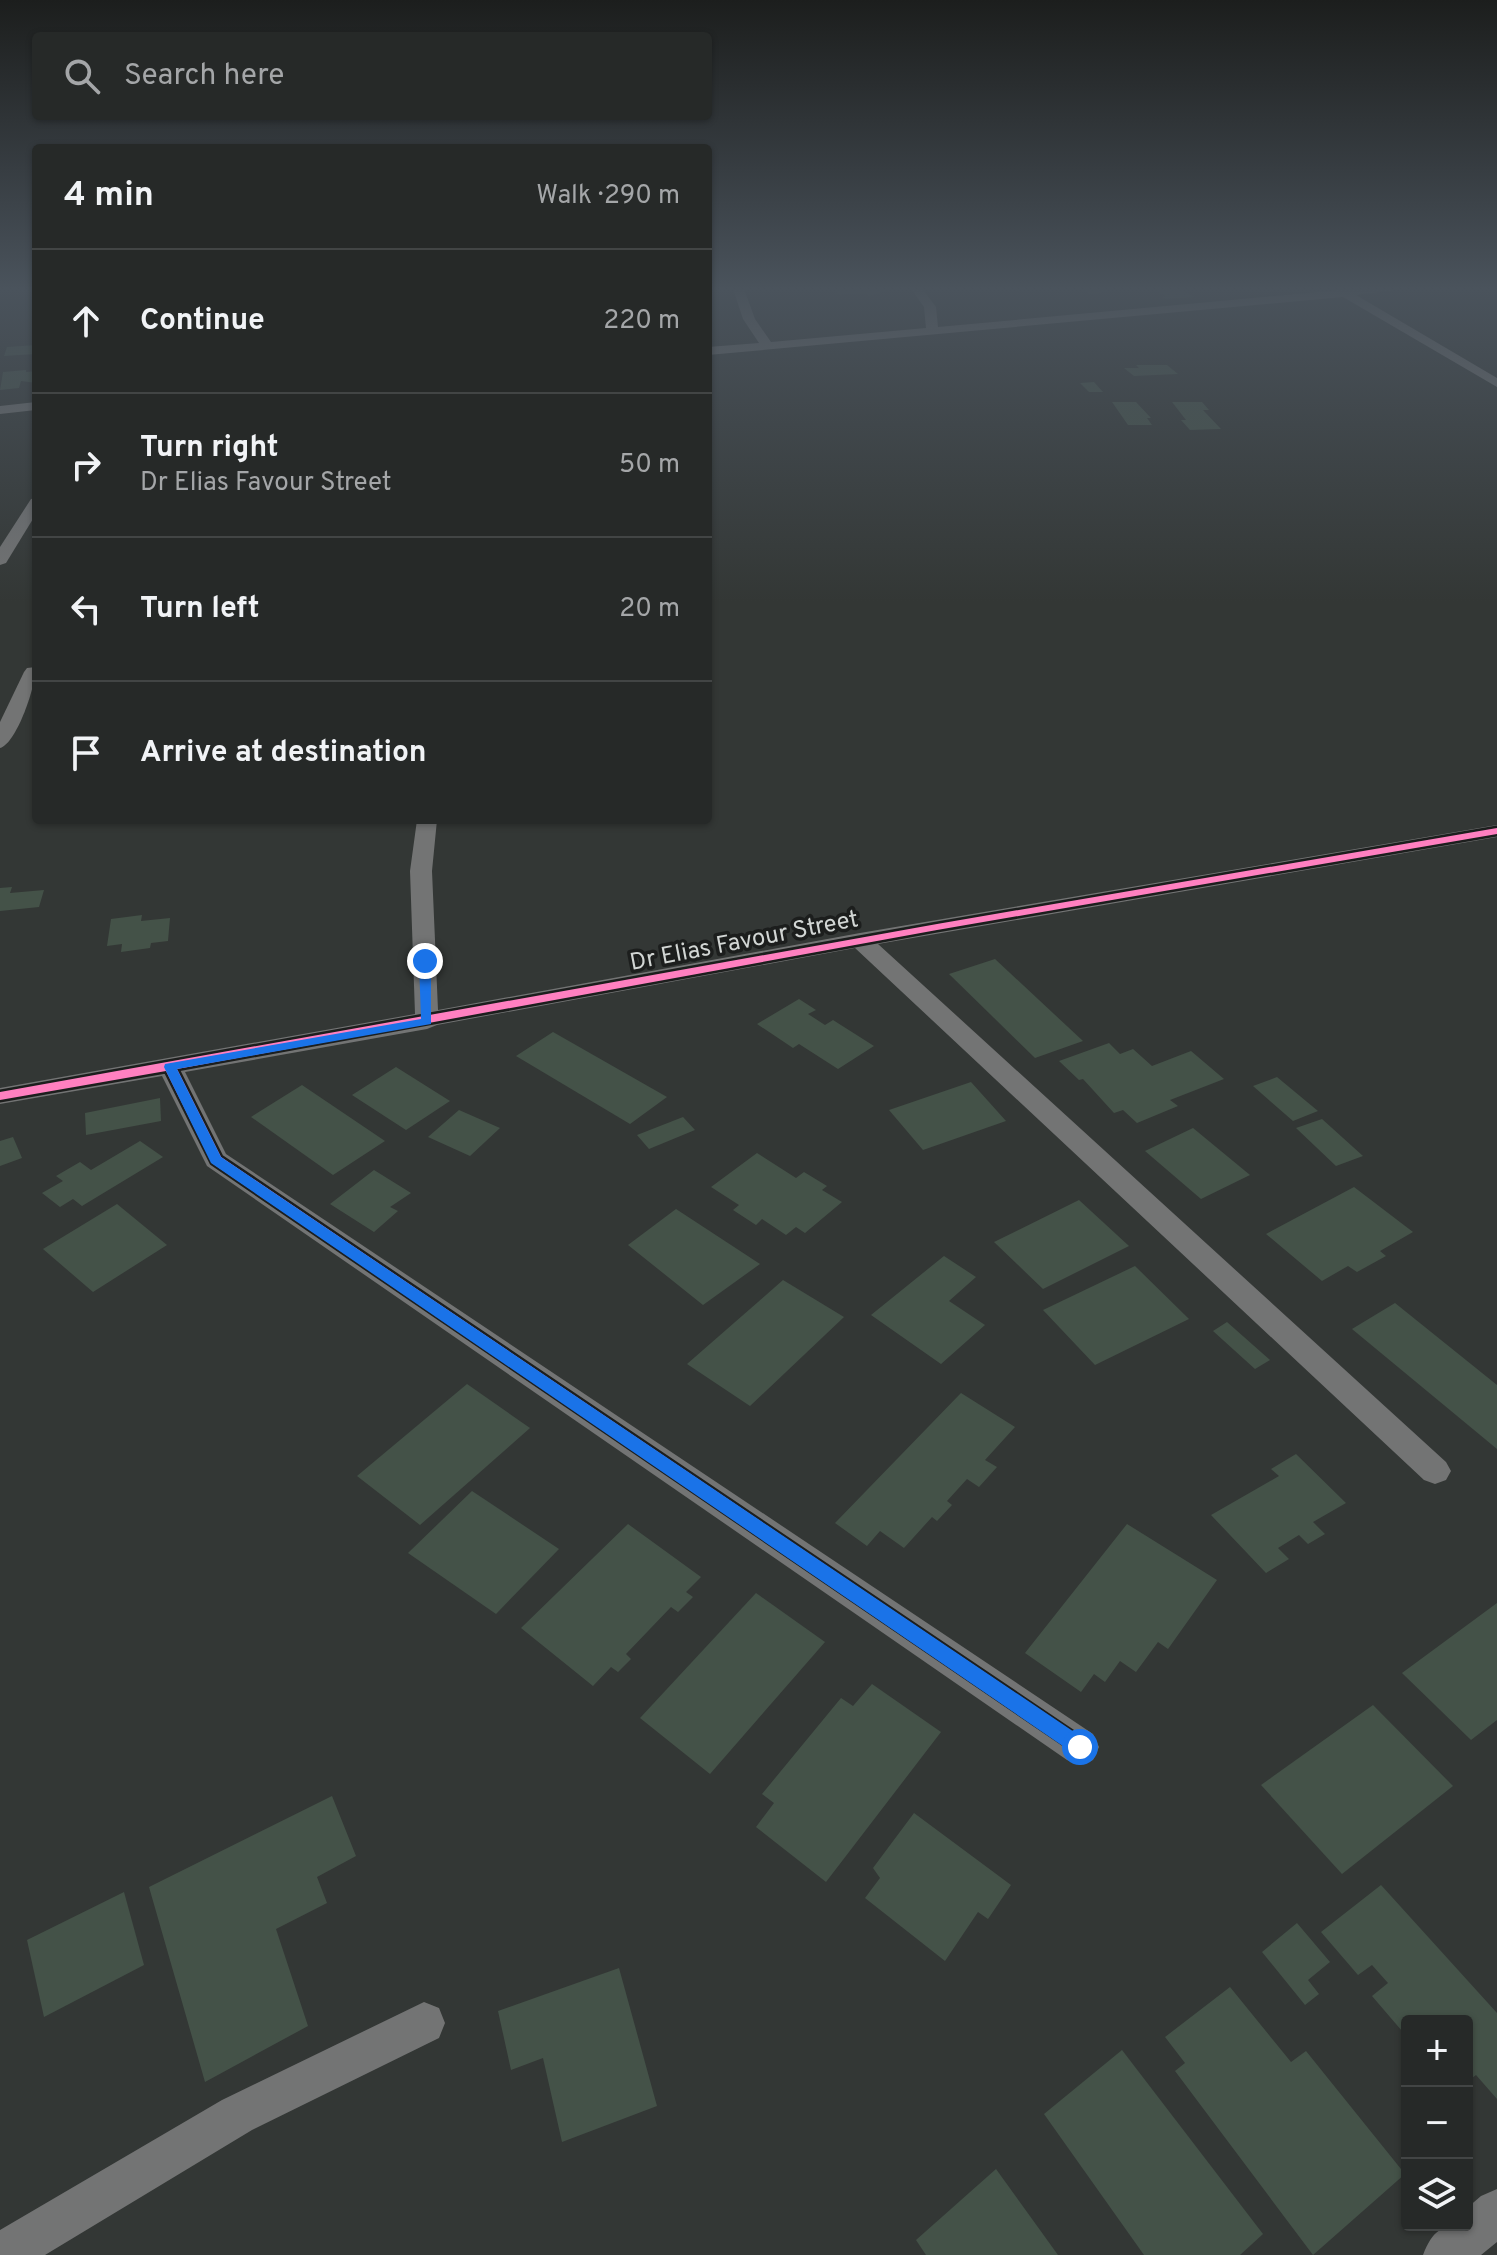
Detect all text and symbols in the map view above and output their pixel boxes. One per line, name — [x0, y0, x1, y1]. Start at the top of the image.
search box — [32, 32, 712, 120]
icon: search — [60, 54, 104, 98]
text: Search here — [124, 58, 284, 95]
text: 4 min — [64, 175, 154, 218]
text: Walk · 290 m — [536, 180, 680, 213]
icon: ahead — [64, 299, 108, 343]
text: Continue — [140, 303, 265, 340]
text: 220 m — [603, 305, 680, 338]
text: Turn right — [140, 430, 278, 467]
icon: right — [64, 443, 108, 487]
text: 50 m — [619, 449, 680, 482]
text: Dr Elias Favour Street — [140, 467, 392, 500]
icon: left — [64, 587, 108, 631]
text: Turn left — [140, 591, 260, 628]
text: 20 m — [619, 593, 680, 626]
icon: arrive — [64, 731, 108, 775]
text: Arrive at destination — [140, 735, 426, 772]
street label: Dr Elias Favour Street — [628, 905, 861, 979]
route end — [407, 943, 443, 979]
route start — [1062, 1729, 1098, 1765]
map controls — [1401, 2015, 1473, 2231]
button: + — [1401, 2015, 1473, 2087]
button: − — [1401, 2087, 1473, 2159]
button: layers — [1401, 2159, 1473, 2231]

